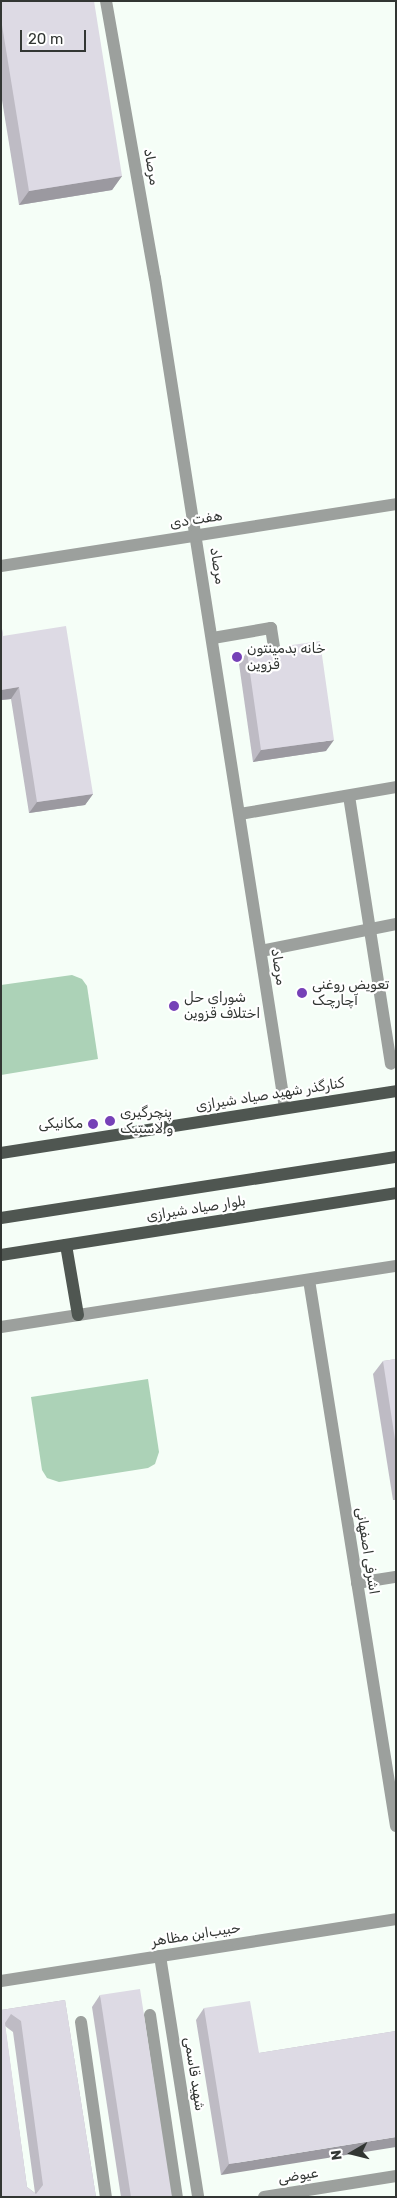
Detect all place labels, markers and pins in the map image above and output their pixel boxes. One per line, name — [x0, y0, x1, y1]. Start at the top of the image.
place label: خانه بدمینتون قزوین — [247, 641, 326, 674]
marker: خانه بدمینتون قزوین — [231, 651, 243, 663]
place label: تعویض روغنی آچارچک — [312, 977, 389, 1010]
marker: تعویض روغنی آچارچک — [296, 987, 308, 999]
place label: شورای حل اختلاف قزوین — [184, 990, 260, 1022]
marker: شورای حل اختلاف قزوین — [168, 1000, 180, 1012]
place label: پنچرگیری و لاستیک — [120, 1105, 173, 1138]
marker: پنچرگیری و لاستیک — [104, 1115, 116, 1127]
place label: مکانیکی — [38, 1116, 83, 1132]
marker: مکانیکی — [87, 1118, 99, 1130]

